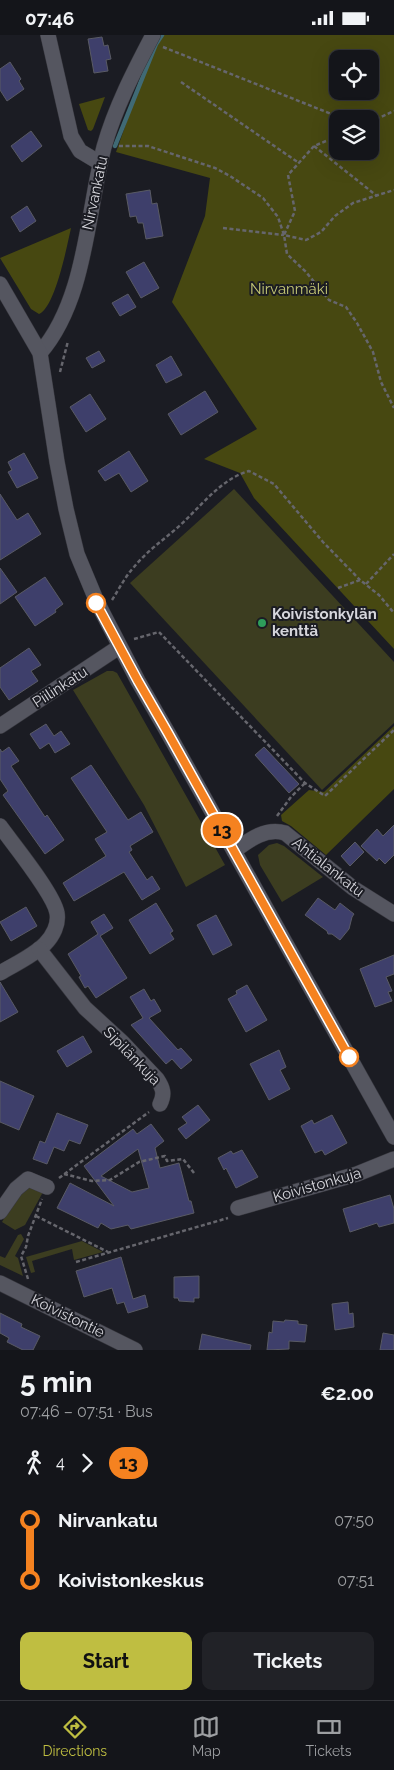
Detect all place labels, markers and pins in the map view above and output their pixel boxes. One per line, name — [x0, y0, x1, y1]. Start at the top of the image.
unlabelled marker — [86, 593, 106, 613]
place label: Koivistonkylän kenttä — [272, 605, 377, 640]
marker: Koivistonkylän kenttä — [256, 617, 268, 629]
unlabelled marker — [339, 1047, 359, 1067]

